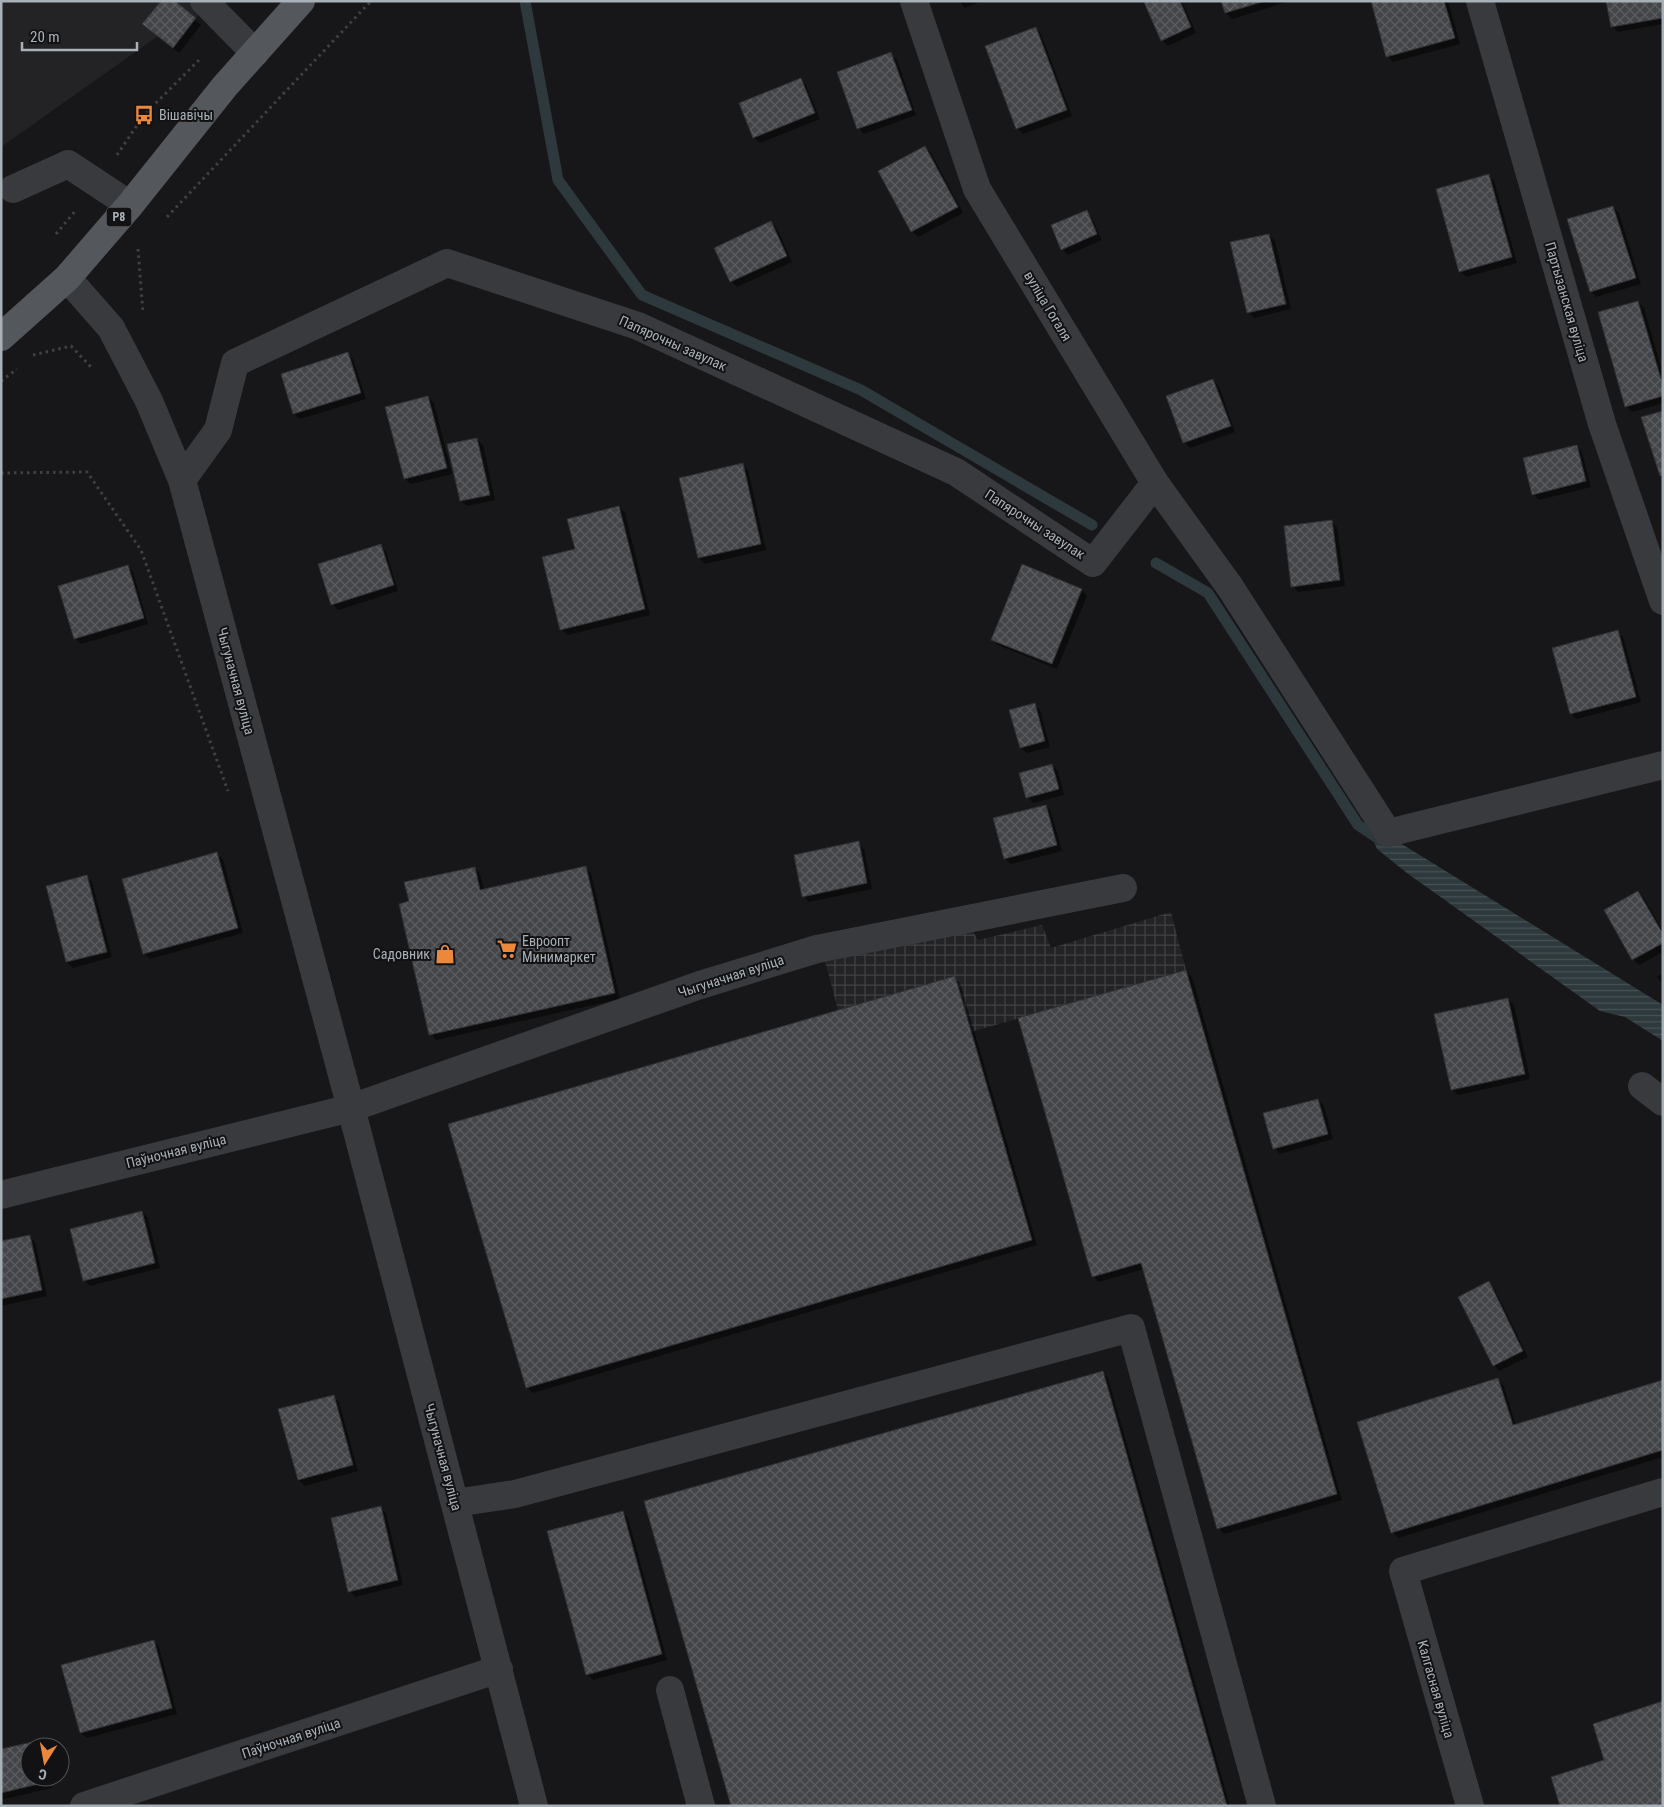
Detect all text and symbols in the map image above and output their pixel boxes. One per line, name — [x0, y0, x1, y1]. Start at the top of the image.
scale bar — [22, 20, 138, 52]
text: 20 m — [30, 28, 60, 46]
bus stop icon: Вішавічы — [133, 104, 155, 126]
place label: Вішавічы — [159, 107, 213, 123]
road number: Р8 — [106, 208, 132, 226]
street label: Партызанская вуліца — [1542, 240, 1592, 364]
street label: вуліца Гогаля — [1021, 268, 1075, 344]
street label: Папярочны завулак — [617, 312, 729, 374]
street label: Папярочны завулак — [982, 486, 1088, 562]
street label: Чыгуначная вуліца — [214, 626, 258, 736]
place label: Евроопт Минимаркет — [522, 933, 596, 965]
supermarket icon: Евроопт Минимаркет — [496, 938, 518, 960]
shop icon: Садовник — [434, 943, 456, 965]
place label: Садовник — [373, 946, 430, 962]
street label: Чыгуначная вуліца — [676, 951, 786, 1001]
street label: Паўночная вуліца — [124, 1131, 228, 1171]
street label: Чыгуначная вуліца — [421, 1402, 465, 1512]
street label: Калгасная вуліца — [1414, 1638, 1458, 1740]
street label: Паўночная вуліца — [240, 1715, 342, 1761]
north arrow — [20, 1737, 70, 1787]
text: С — [37, 1766, 48, 1783]

